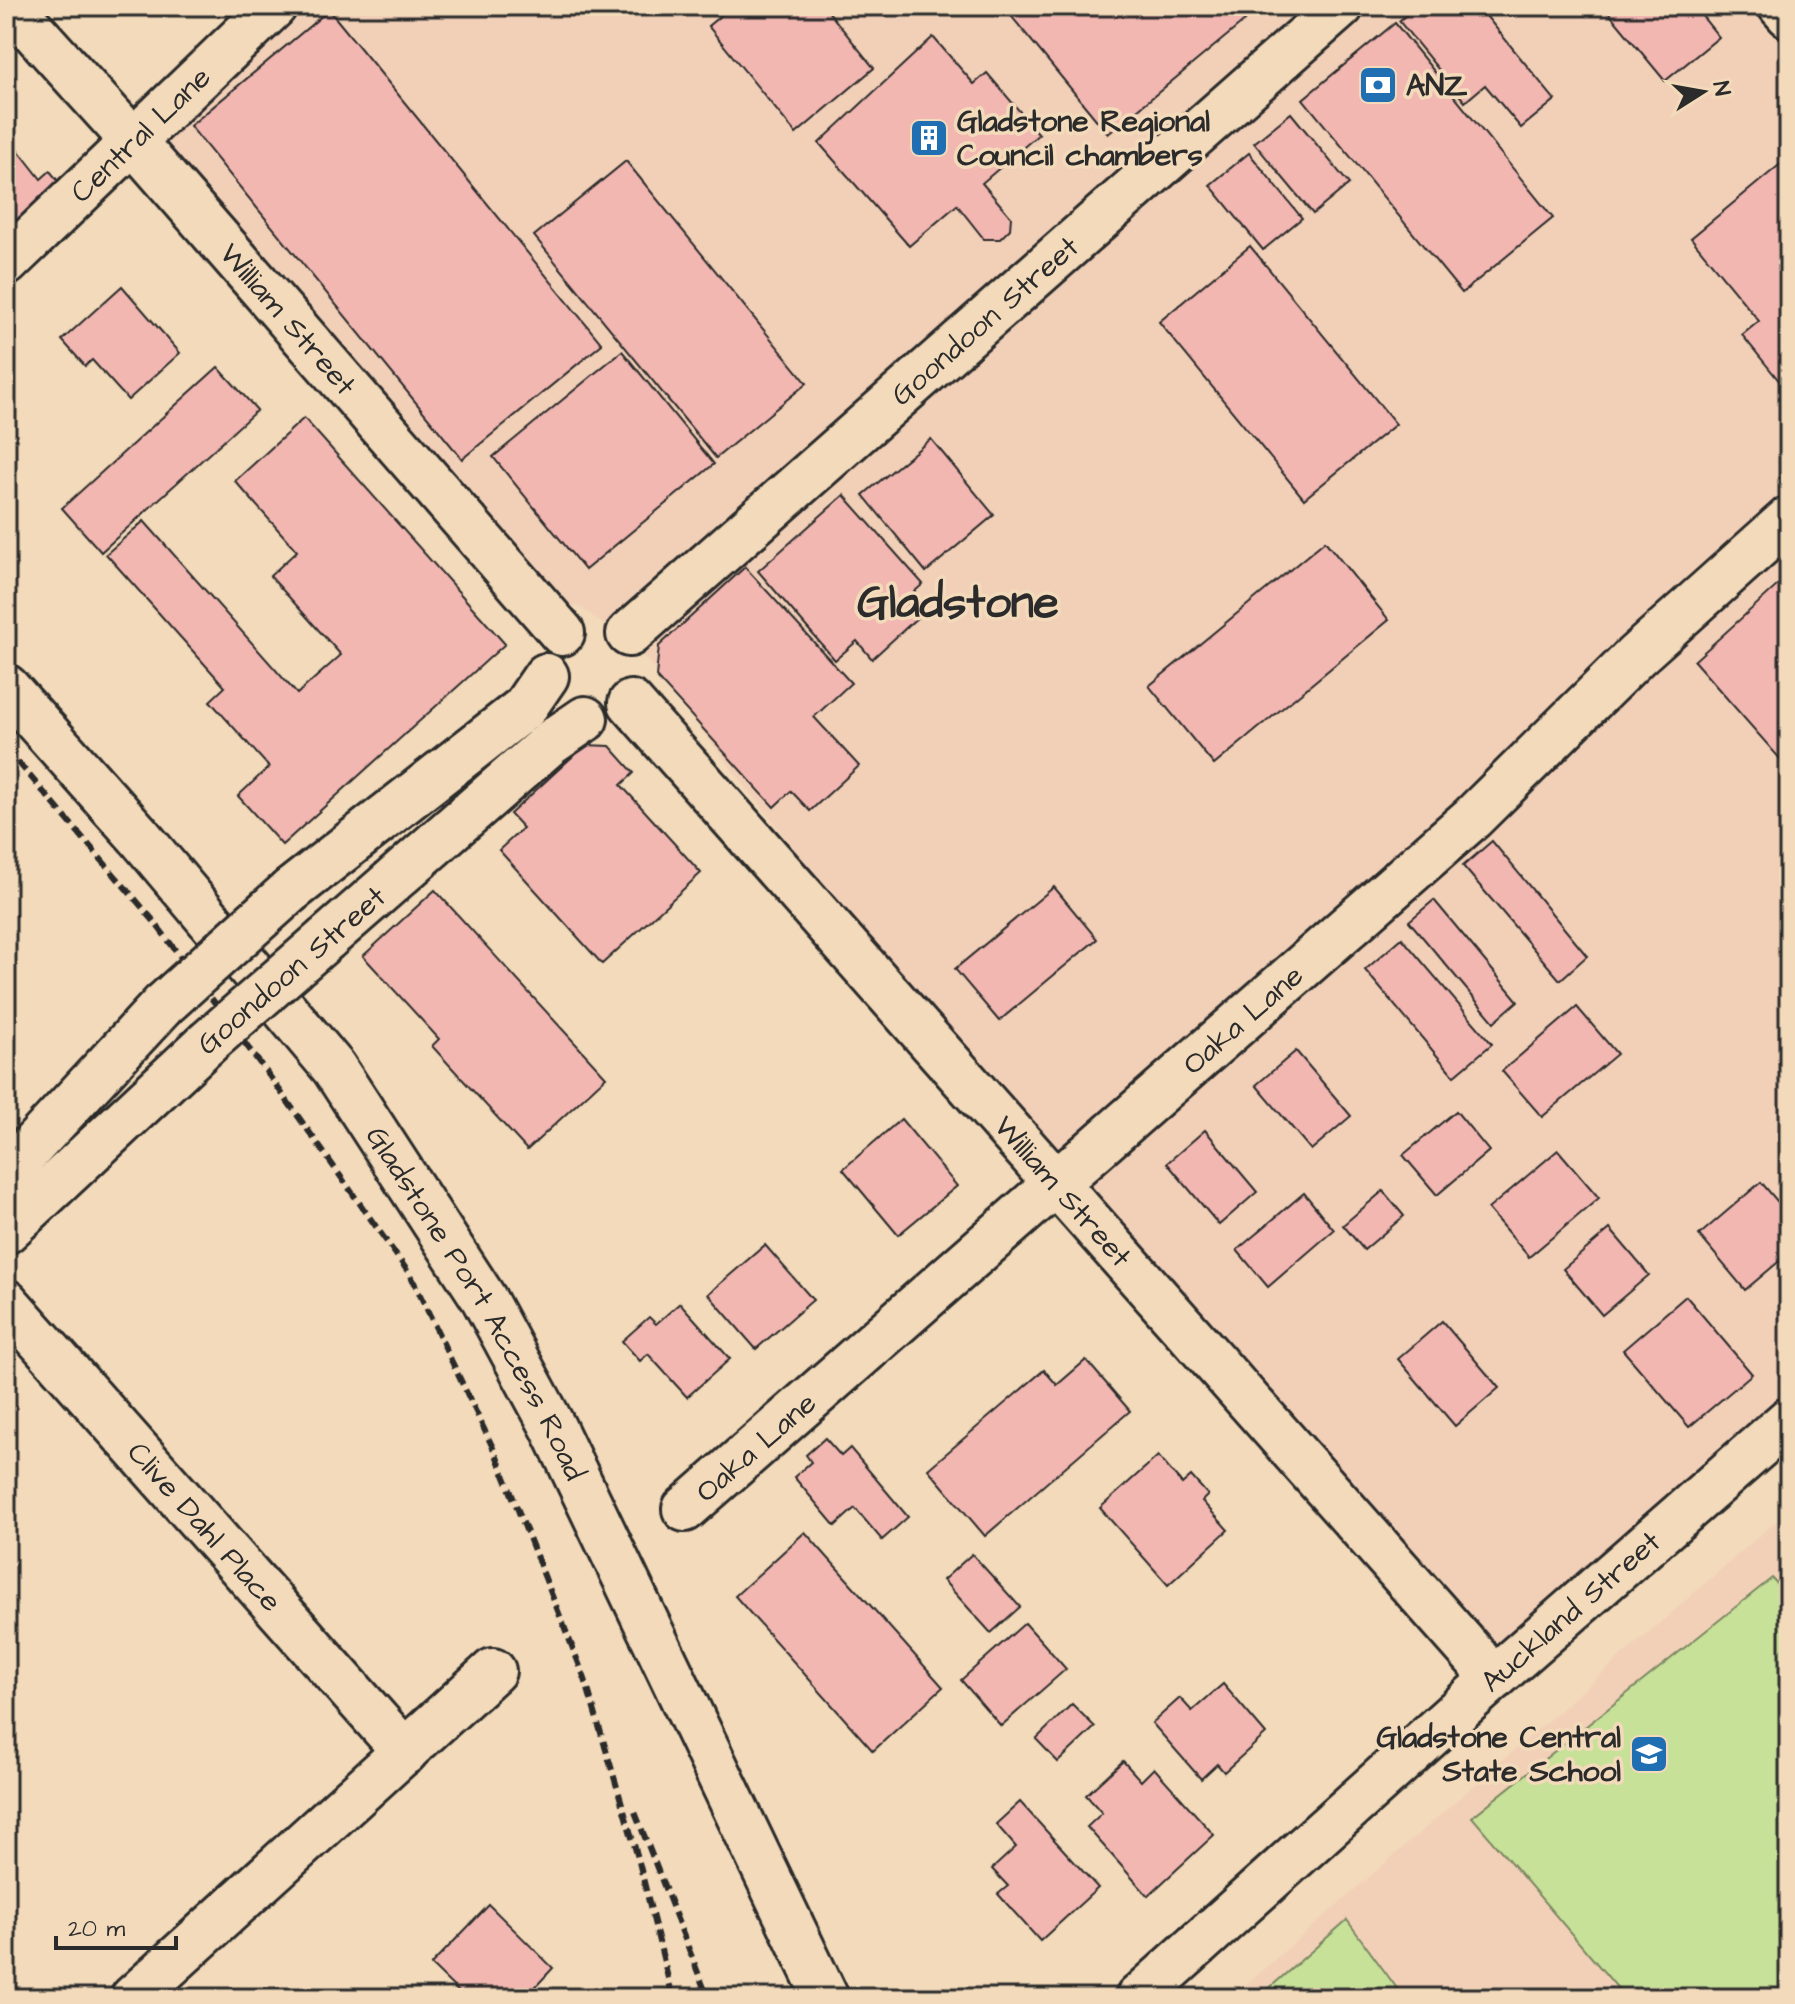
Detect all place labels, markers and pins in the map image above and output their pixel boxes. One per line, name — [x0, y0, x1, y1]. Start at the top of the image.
bank icon: ANZ — [1357, 64, 1399, 106]
place label: ANZ — [1406, 65, 1468, 107]
place label: Gladstone Regional Council chambers — [957, 101, 1210, 177]
building icon: Gladstone Regional Council chambers — [908, 117, 950, 159]
place label: Gladstone Central State School — [1376, 1717, 1621, 1793]
school or university icon: Gladstone Central State School — [1628, 1733, 1670, 1775]

